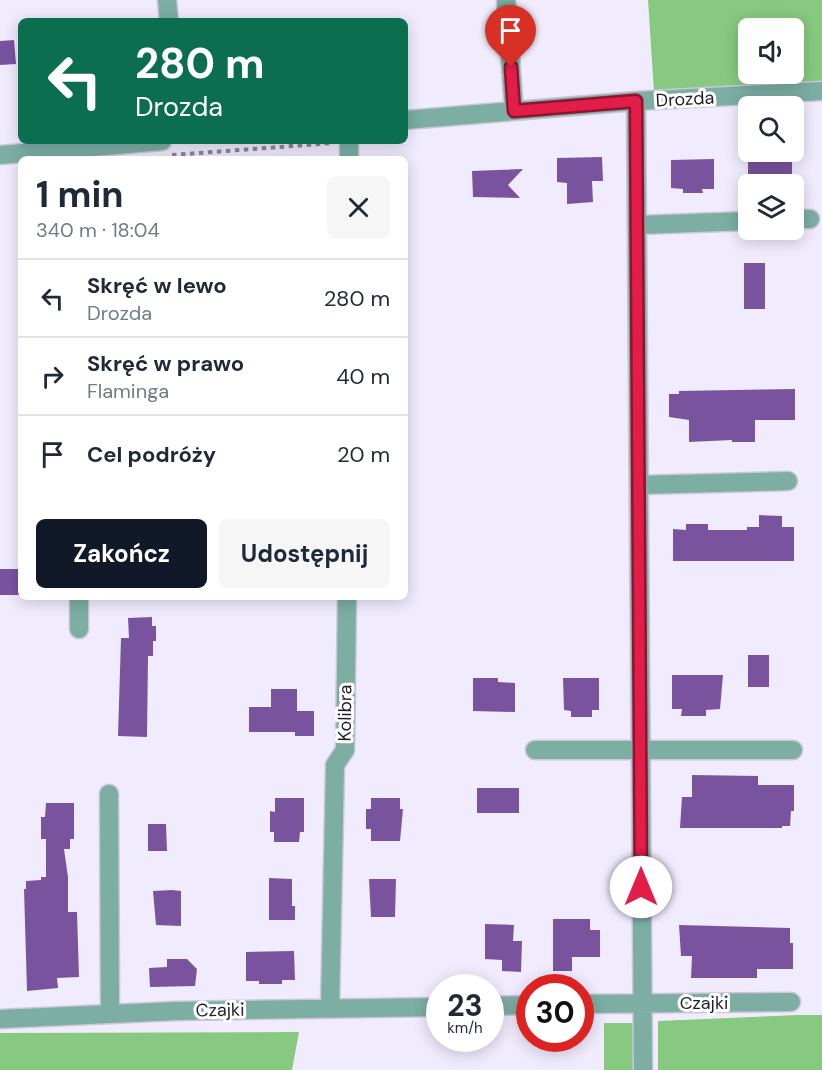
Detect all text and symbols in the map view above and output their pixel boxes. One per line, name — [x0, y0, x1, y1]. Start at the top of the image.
pin — [485, 5, 536, 67]
icon: arrive — [494, 14, 527, 47]
map controls — [738, 18, 804, 240]
button: sound — [738, 18, 804, 84]
text: 280 m — [135, 36, 265, 91]
icon: left — [36, 42, 114, 120]
street label: Drozda — [655, 85, 715, 113]
text: Drozda — [135, 89, 223, 124]
button: search — [738, 96, 804, 162]
text: 1 min — [36, 171, 124, 218]
button: layers — [738, 174, 804, 240]
button: close — [327, 176, 390, 239]
text: 340 m · 18:04 — [36, 217, 160, 243]
text: Skręć w lewo — [87, 271, 227, 300]
icon: left — [36, 282, 69, 315]
text: 280 m — [324, 284, 390, 313]
text: Drozda — [87, 300, 152, 326]
text: Skręć w prawo — [87, 349, 244, 378]
icon: right — [36, 360, 69, 393]
text: 40 m — [336, 362, 390, 391]
text: Flaminga — [87, 378, 169, 404]
icon: arrive — [36, 438, 69, 471]
text: Cel podróży — [87, 440, 216, 469]
text: 20 m — [337, 440, 390, 469]
button: Zakończ — [36, 519, 207, 588]
button: Udostępnij — [219, 519, 390, 588]
street label: Kolibra — [333, 684, 357, 742]
position arrow — [609, 855, 673, 919]
speed limit sign: 30 — [516, 974, 594, 1052]
text: 23 — [447, 986, 483, 1025]
street label: Czajki — [680, 991, 728, 1015]
street label: Czajki — [195, 998, 245, 1022]
text: km/h — [447, 1018, 483, 1038]

